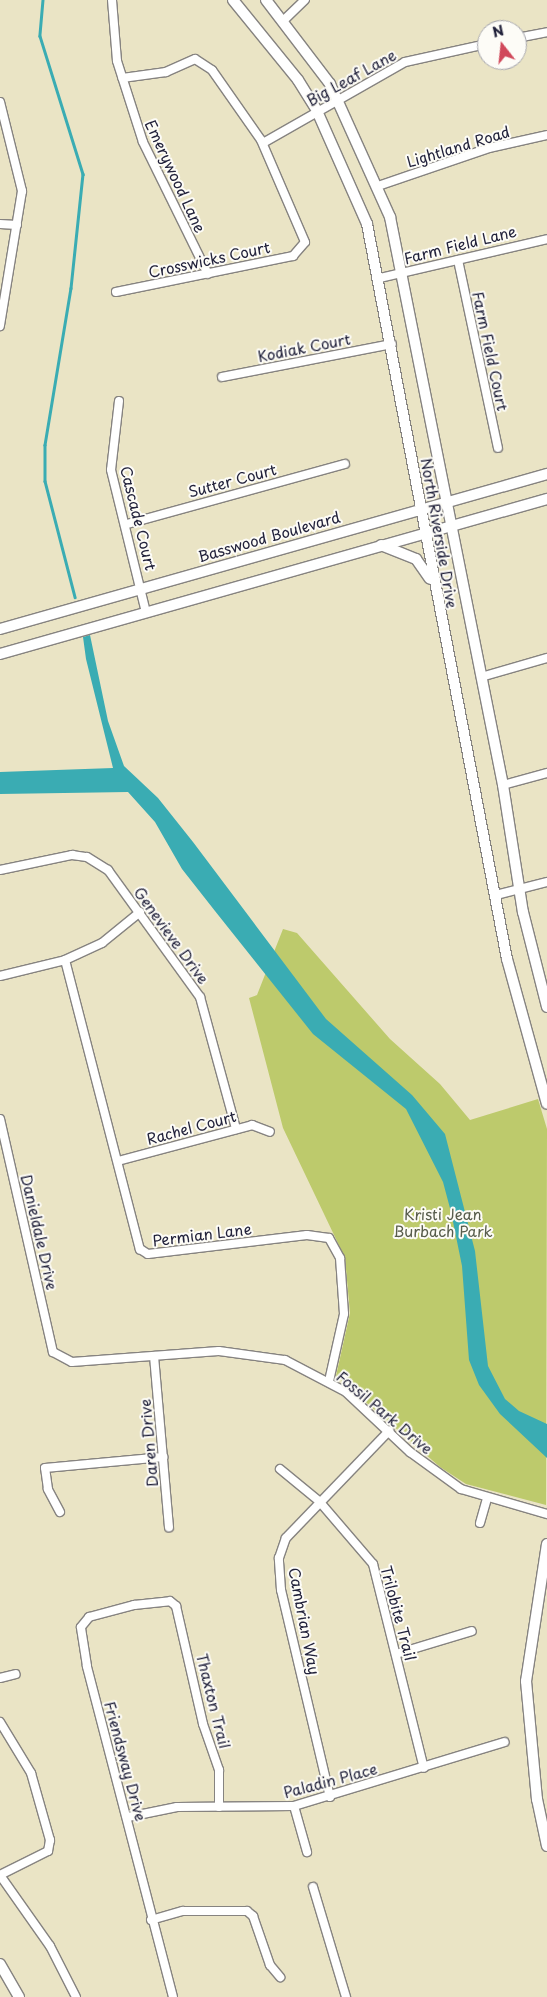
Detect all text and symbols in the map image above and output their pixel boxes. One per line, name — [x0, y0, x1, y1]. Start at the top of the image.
text: N — [490, 19, 506, 43]
north arrow — [477, 20, 527, 70]
street label: Big Leaf Lane — [304, 45, 398, 109]
street label: Emerywood Lane — [142, 117, 210, 235]
street label: Lightland Road — [404, 122, 512, 170]
street label: Farm Field Lane — [402, 221, 518, 267]
street label: Crosswicks Court — [146, 237, 272, 281]
street label: Farm Field Court — [469, 289, 513, 413]
street label: Kodiak Court — [256, 329, 352, 365]
street label: North Riverside Drive — [418, 456, 462, 610]
street label: Sutter Court — [186, 459, 278, 501]
street label: Cascade Court — [117, 464, 161, 572]
street label: Basswood Boulevard — [196, 507, 342, 565]
street label: Genevieve Drive — [131, 883, 213, 987]
street label: Rachel Court — [144, 1106, 238, 1148]
street label: Danieldale Drive — [18, 1172, 62, 1292]
park label: Kristi Jean Burbach Park — [393, 1204, 493, 1239]
street label: Permian Lane — [151, 1219, 253, 1249]
street label: Fossil Park Drive — [333, 1366, 437, 1458]
street label: Daren Drive — [135, 1398, 161, 1488]
street label: Trilobite Trail — [378, 1564, 420, 1662]
street label: Cambrian Way — [286, 1566, 324, 1676]
street label: Thaxton Trail — [194, 1652, 234, 1750]
street label: Friendsway Drive — [101, 1699, 151, 1823]
street label: Paladin Place — [281, 1759, 379, 1801]

